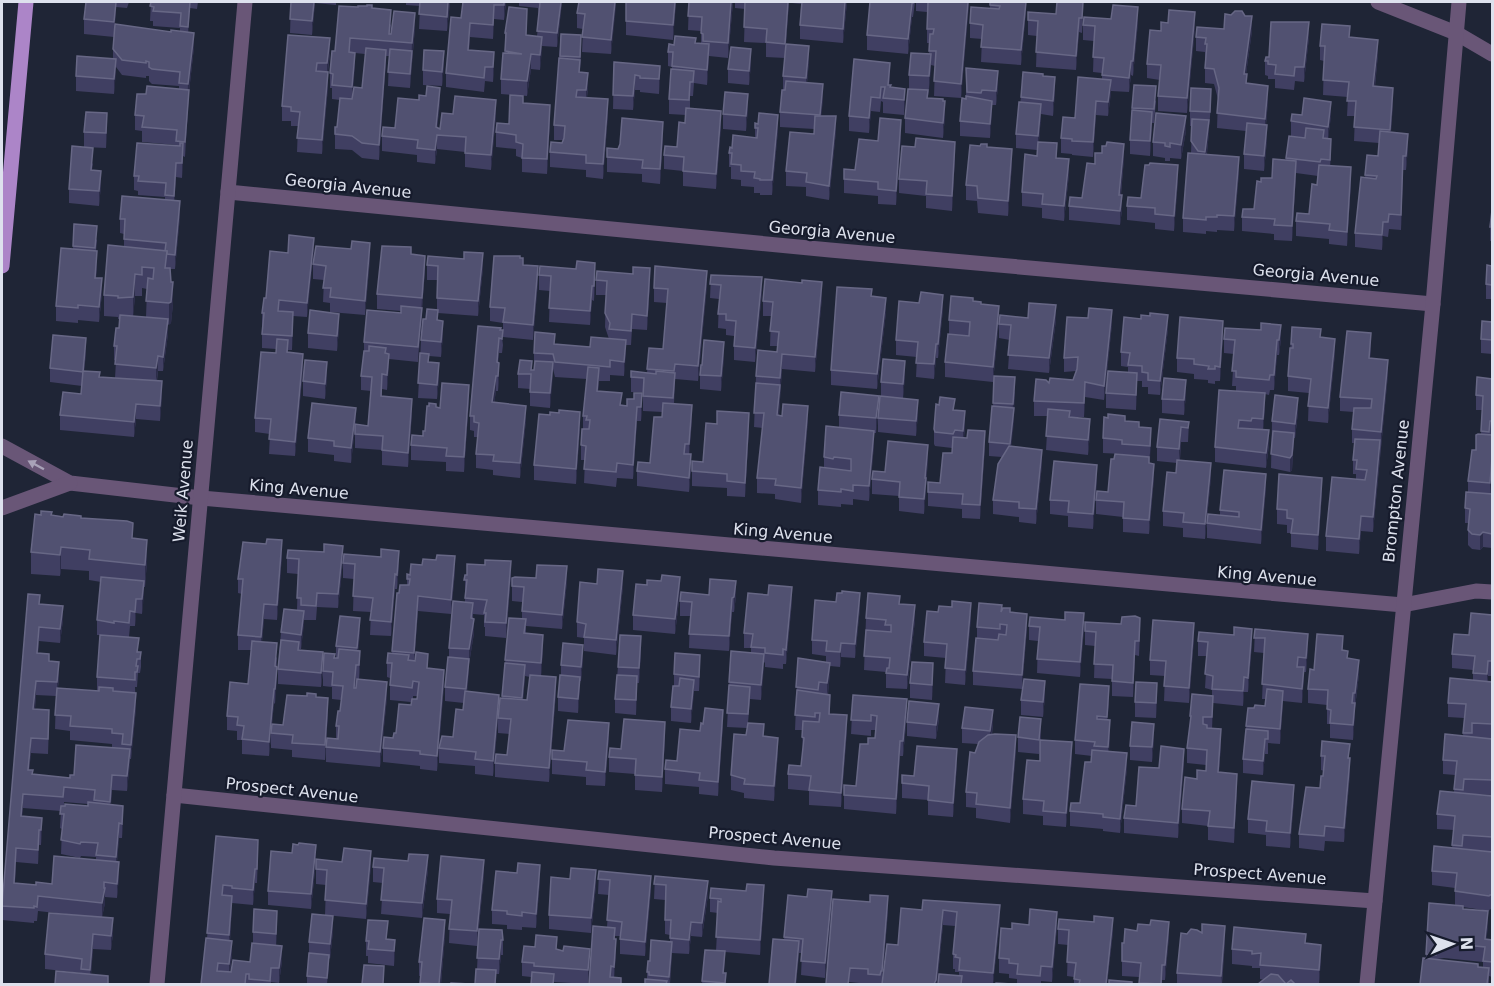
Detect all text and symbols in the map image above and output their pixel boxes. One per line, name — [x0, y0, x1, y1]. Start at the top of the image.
street label: Georgia Avenue — [284, 170, 412, 202]
street label: Georgia Avenue — [768, 217, 896, 247]
street label: Georgia Avenue — [1252, 260, 1380, 290]
street label: Brompton Avenue — [1379, 419, 1413, 563]
street label: Weik Avenue — [169, 439, 197, 543]
one-way arrow — [27, 460, 44, 470]
street label: King Avenue — [248, 475, 350, 503]
street label: King Avenue — [732, 519, 834, 547]
street label: King Avenue — [1216, 562, 1318, 590]
street label: Prospect Avenue — [225, 774, 359, 806]
street label: Prospect Avenue — [708, 823, 842, 853]
street label: Prospect Avenue — [1193, 860, 1327, 888]
north arrow — [1422, 914, 1482, 974]
text: N — [1457, 936, 1476, 951]

